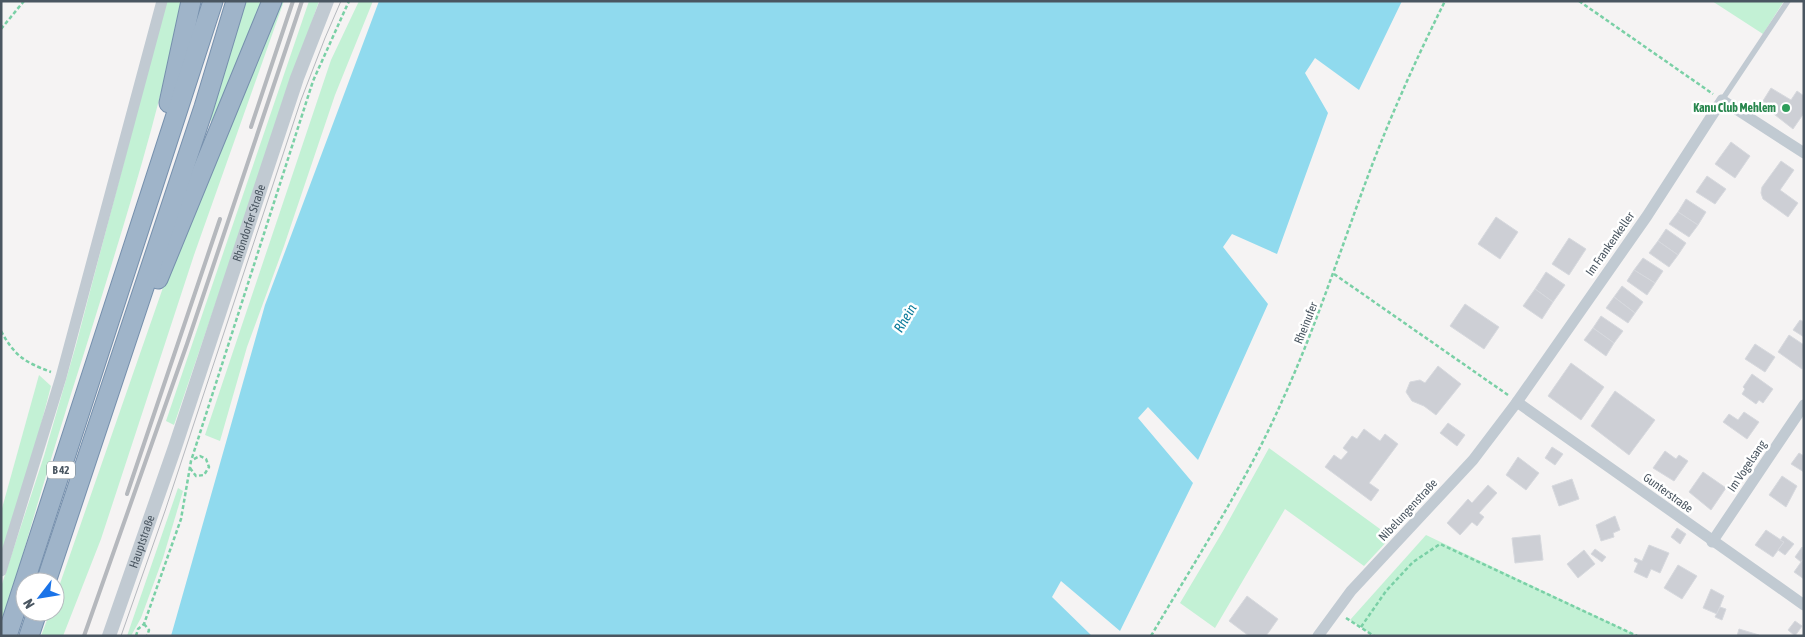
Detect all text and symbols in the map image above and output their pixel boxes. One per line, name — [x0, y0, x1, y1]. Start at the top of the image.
place label: Kanu Club Mehlem — [1693, 101, 1776, 115]
marker: Kanu Club Mehlem — [1780, 102, 1792, 114]
street label: Rhöndorfer Straße — [230, 183, 268, 264]
street label: Im Frankenkeller — [1583, 209, 1637, 279]
street label: Rheinufer — [1291, 300, 1321, 346]
water label: Rhein — [890, 301, 920, 335]
street label: Im Vogelsang — [1725, 437, 1770, 494]
road number: B 42 — [47, 462, 75, 478]
street label: Gunterstraße — [1640, 470, 1696, 516]
street label: Nibelungenstraße — [1376, 476, 1440, 544]
street label: Hauptstraße — [126, 513, 158, 570]
north arrow — [15, 572, 65, 622]
text: N — [20, 596, 38, 611]

